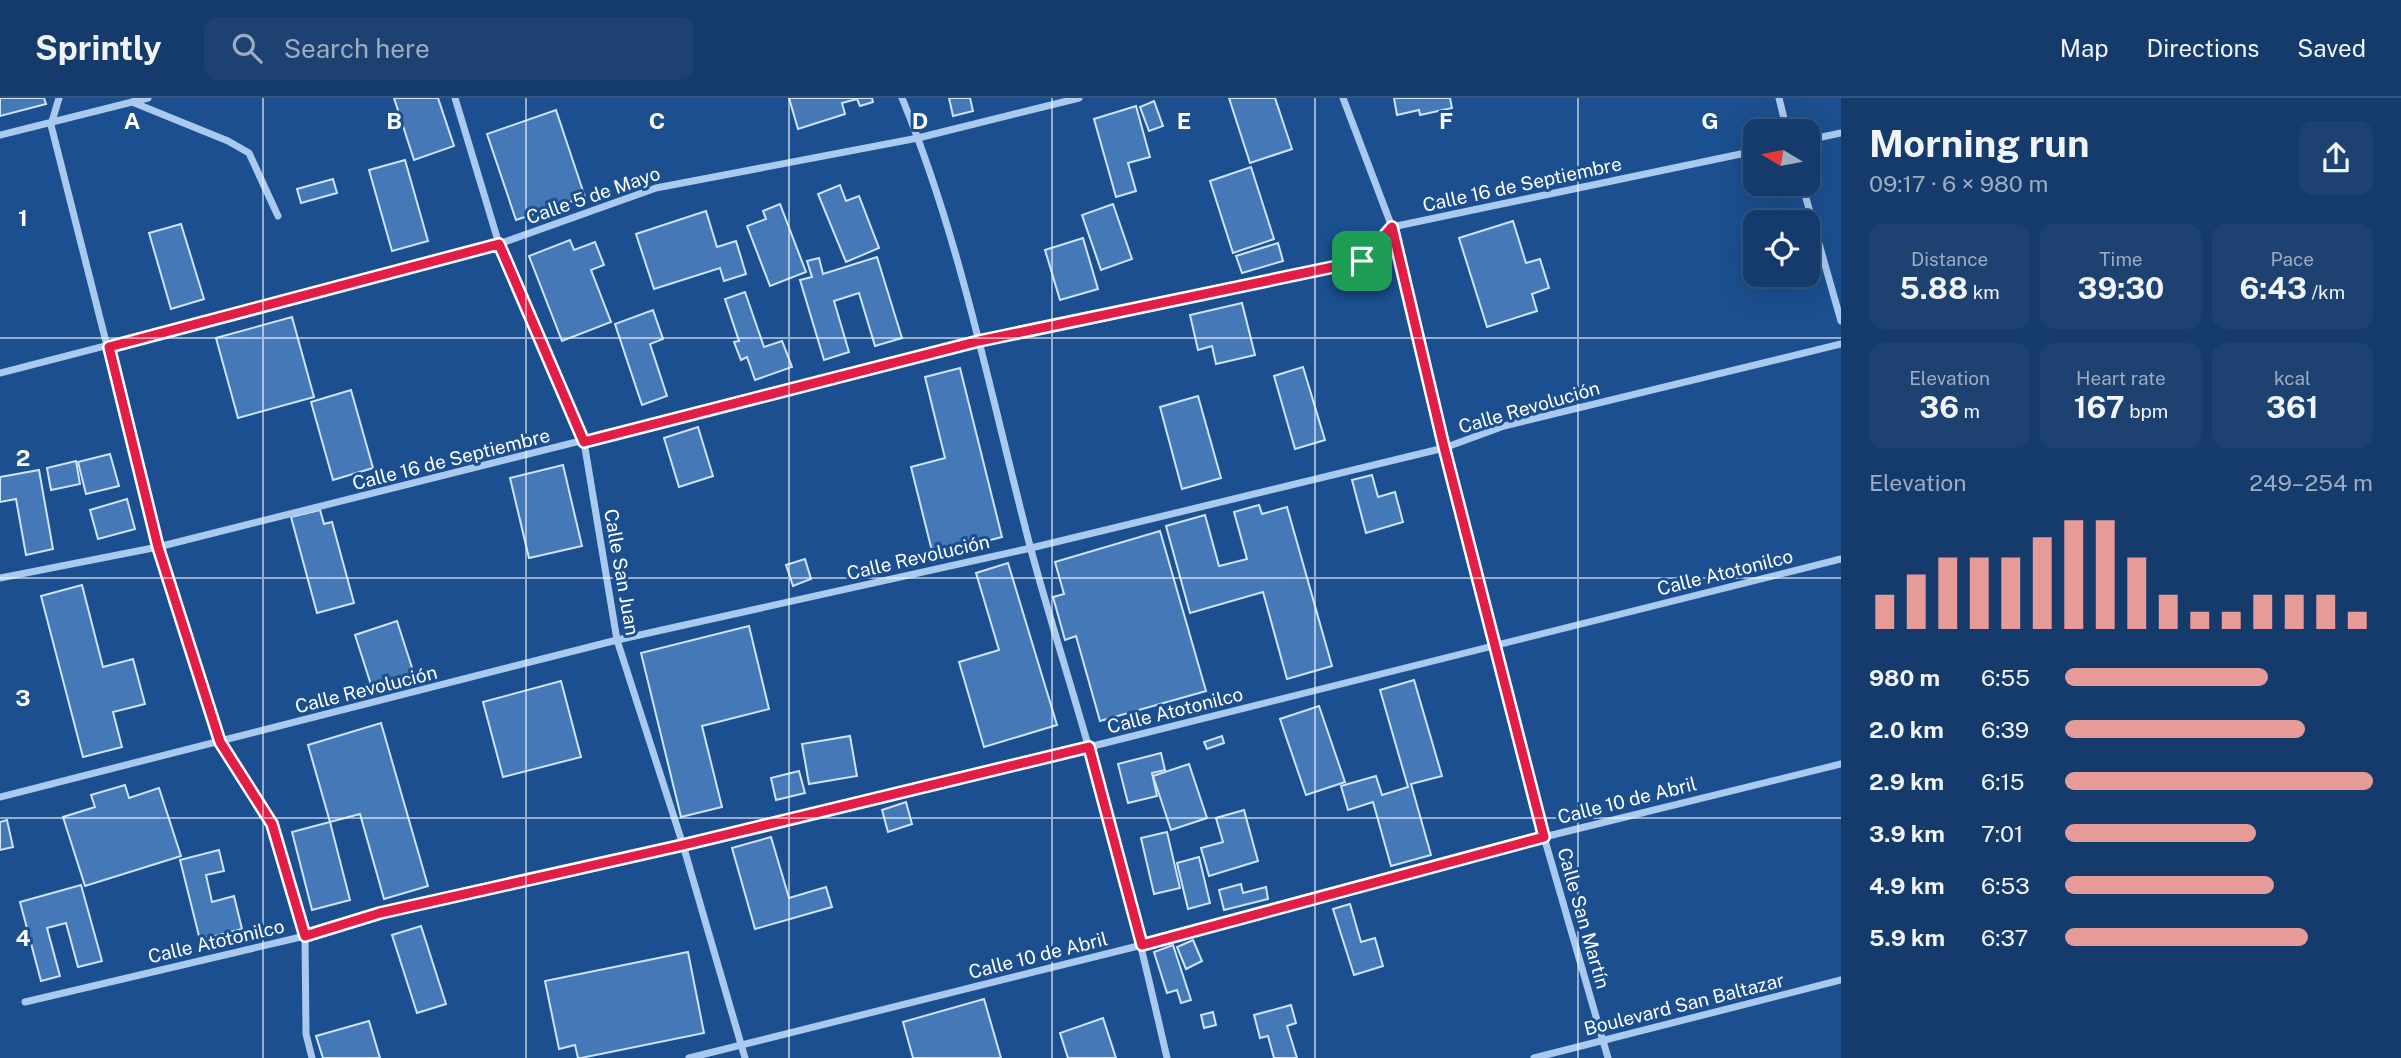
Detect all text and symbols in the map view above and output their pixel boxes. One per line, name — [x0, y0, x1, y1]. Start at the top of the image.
search box — [204, 17, 694, 80]
text: Sprintly — [35, 29, 162, 67]
icon: search — [228, 29, 266, 67]
text: Search here — [284, 33, 430, 64]
text: Map — [2060, 34, 2109, 62]
text: Directions — [2147, 34, 2259, 62]
text: Saved — [2297, 34, 2366, 62]
text: A — [124, 107, 141, 134]
text: B — [386, 107, 402, 134]
text: C — [649, 107, 665, 134]
text: D — [912, 107, 928, 134]
text: E — [1177, 107, 1191, 134]
text: F — [1439, 107, 1453, 134]
text: G — [1701, 107, 1719, 134]
north arrow — [1743, 119, 1820, 196]
map controls — [1743, 119, 1820, 287]
text: Morning run — [1869, 121, 2090, 166]
button: share — [2299, 121, 2373, 195]
street label: Calle 16 de Septiembre — [1420, 152, 1624, 216]
street label: Calle 5 de Mayo — [523, 162, 663, 228]
text: 09:17 · 6 × 980 m — [1869, 170, 2048, 197]
text: 1 — [18, 204, 28, 231]
button: locate — [1743, 210, 1820, 287]
pin — [1332, 231, 1392, 291]
icon: arrive — [1343, 242, 1381, 280]
text: Distance — [1911, 248, 1988, 270]
text: Time — [2099, 248, 2143, 270]
text: Pace — [2271, 248, 2314, 270]
text: 5.88 — [1900, 270, 1968, 306]
text: 39:30 — [2078, 270, 2164, 306]
text: 6:43 — [2239, 270, 2307, 306]
text: km — [1968, 281, 2000, 303]
text: /km — [2307, 281, 2345, 303]
text: Elevation — [1909, 367, 1990, 389]
text: Heart rate — [2076, 367, 2166, 389]
text: kcal — [2274, 367, 2311, 389]
street label: Calle Revolución — [1456, 376, 1602, 438]
text: 36 — [1919, 389, 1959, 425]
text: 167 — [2074, 389, 2125, 425]
text: 361 — [2266, 389, 2319, 425]
text: m — [1959, 400, 1980, 422]
text: bpm — [2125, 400, 2168, 422]
street label: Calle 16 de Septiembre — [350, 424, 552, 494]
text: 2 — [16, 444, 30, 471]
text: Elevation — [1869, 469, 1967, 496]
text: 249–254 m — [2249, 469, 2373, 496]
street label: Calle San Juan — [600, 507, 644, 637]
street label: Calle Revolución — [844, 530, 992, 584]
street label: Calle Atotonilco — [1655, 544, 1795, 600]
street label: Calle Revolución — [293, 661, 439, 717]
text: 980 m — [1869, 664, 1940, 691]
text: 6:55 — [1981, 664, 2030, 691]
street label: Calle Atotonilco — [1105, 682, 1245, 738]
text: 3 — [15, 684, 31, 711]
text: 2.0 km — [1869, 716, 1944, 743]
text: 6:39 — [1981, 716, 2029, 743]
text: 2.9 km — [1869, 768, 1944, 795]
text: 6:15 — [1981, 768, 2025, 795]
street label: Calle 10 de Abril — [1555, 772, 1699, 828]
text: 3.9 km — [1869, 820, 1945, 847]
text: 7:01 — [1981, 820, 2023, 847]
street label: Calle San Martín — [1553, 845, 1615, 991]
text: 4.9 km — [1869, 872, 1945, 899]
text: 6:53 — [1981, 872, 2030, 899]
street label: Calle Atotonilco — [146, 915, 286, 967]
text: 4 — [15, 924, 31, 951]
text: 5.9 km — [1869, 924, 1945, 951]
text: 6:37 — [1981, 924, 2028, 951]
street label: Calle 10 de Abril — [966, 927, 1110, 983]
street label: Boulevard San Baltazar — [1582, 968, 1786, 1040]

